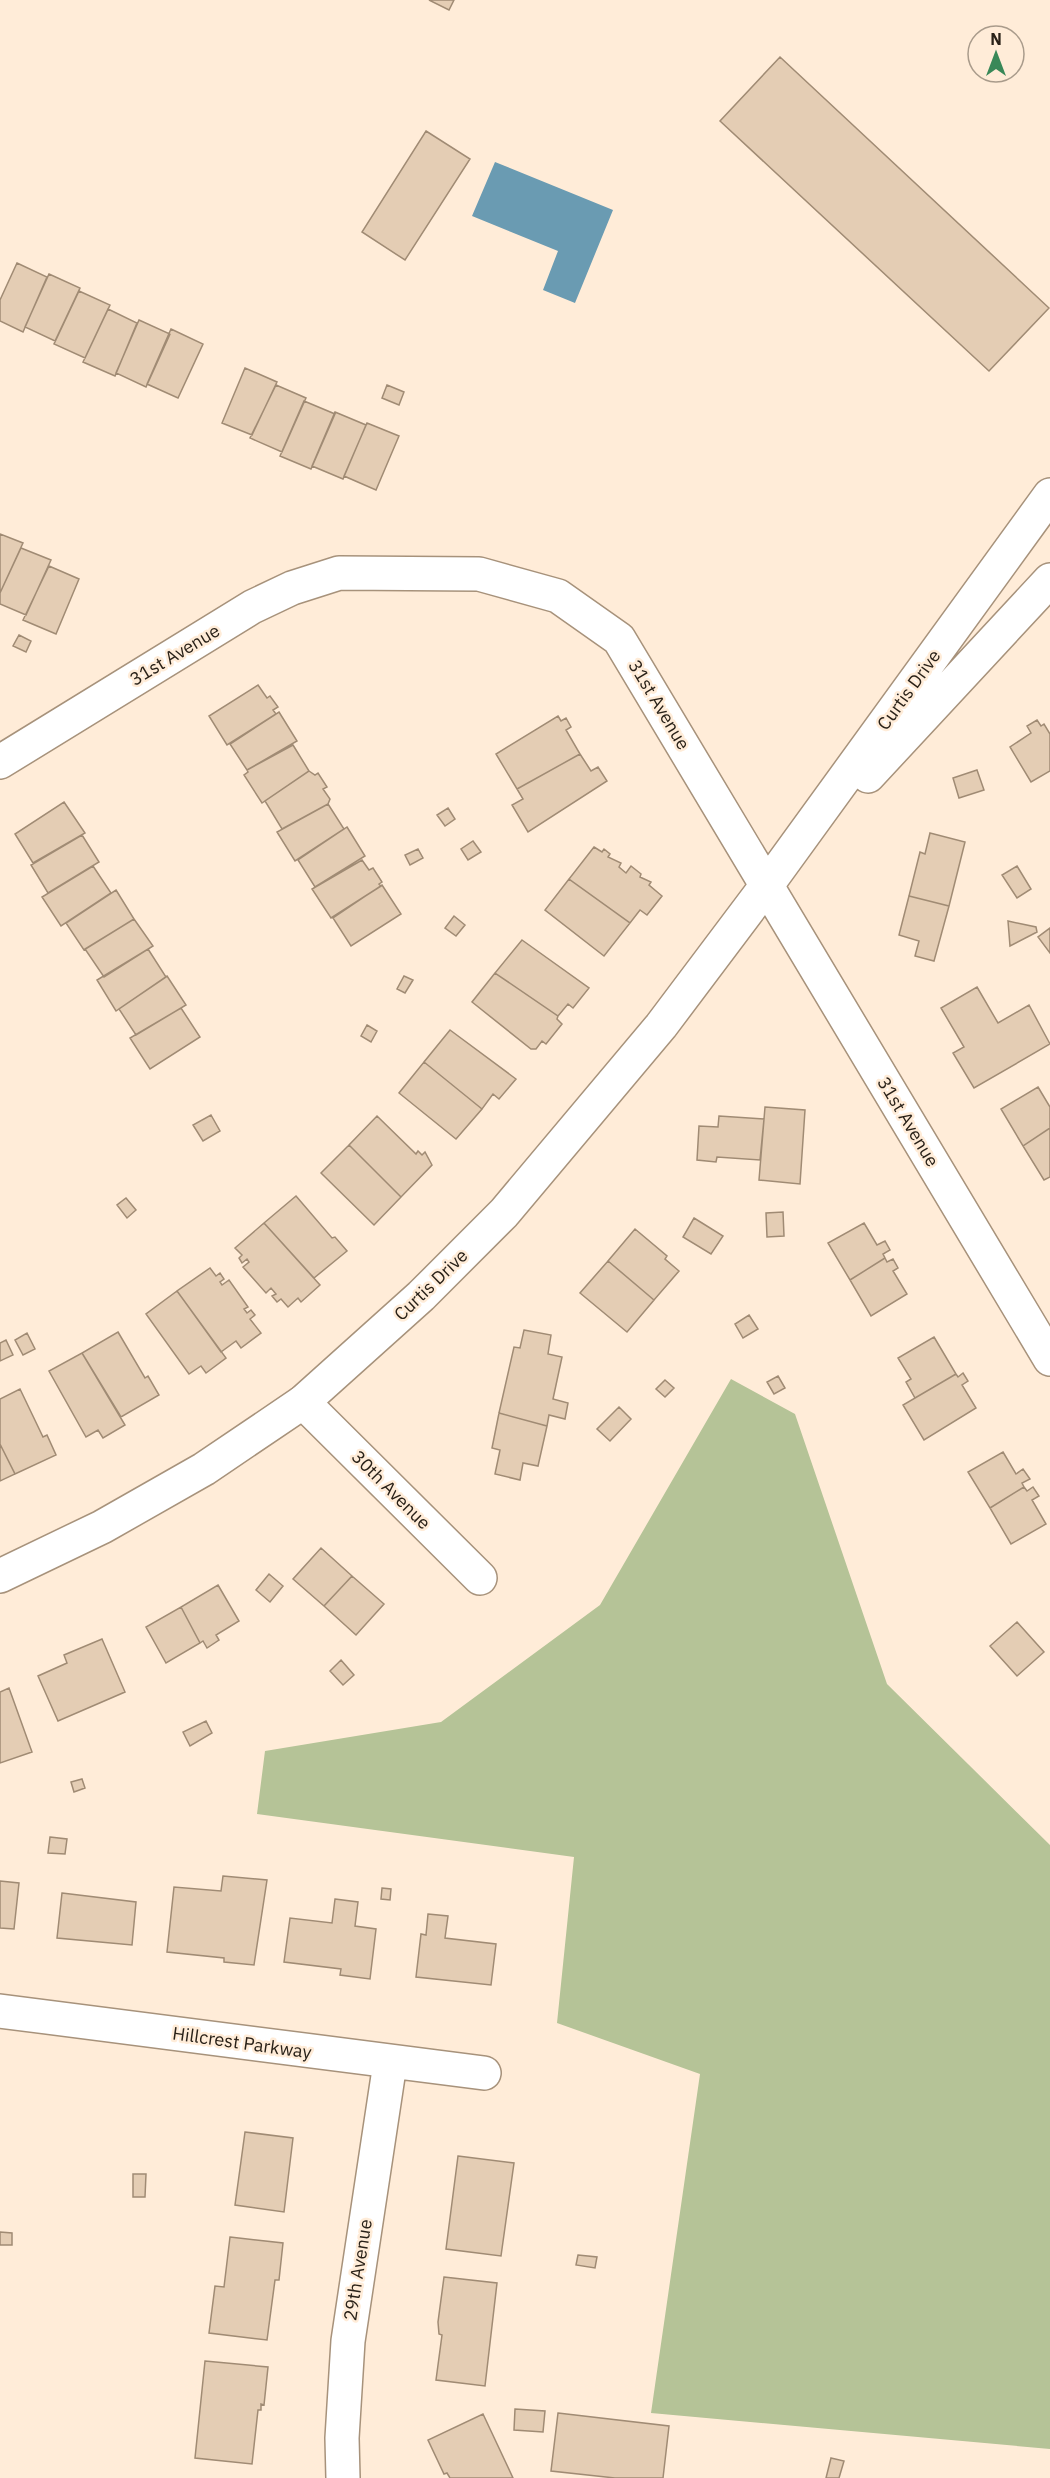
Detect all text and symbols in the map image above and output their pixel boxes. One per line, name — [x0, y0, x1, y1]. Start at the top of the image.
north arrow — [966, 24, 1026, 84]
text: N — [990, 29, 1002, 49]
street label: 31st Avenue — [126, 619, 224, 690]
street label: Curtis Drive — [872, 645, 945, 734]
street label: 31st Avenue — [624, 656, 695, 754]
street label: 31st Avenue — [873, 1073, 944, 1171]
street label: Curtis Drive — [389, 1244, 472, 1325]
street label: 30th Avenue — [347, 1445, 436, 1534]
street label: Hillcrest Parkway — [171, 2021, 313, 2064]
street label: 29th Avenue — [338, 2217, 377, 2322]

